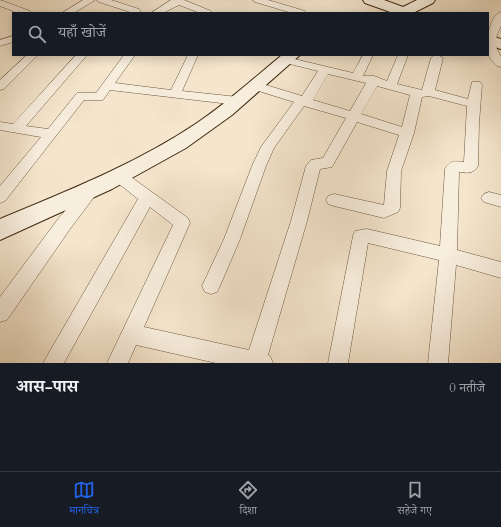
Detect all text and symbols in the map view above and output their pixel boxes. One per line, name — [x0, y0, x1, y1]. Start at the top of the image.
search box — [12, 12, 489, 56]
text: यहाँ खोजें — [58, 22, 106, 42]
icon: search — [26, 23, 48, 45]
text: आस-पास — [16, 375, 78, 398]
text: 0 नतीजे — [449, 379, 485, 397]
tab: मानचित्र — [69, 479, 99, 521]
tab: दिशा — [237, 479, 259, 521]
tab: सहेजे गए — [398, 479, 432, 521]

